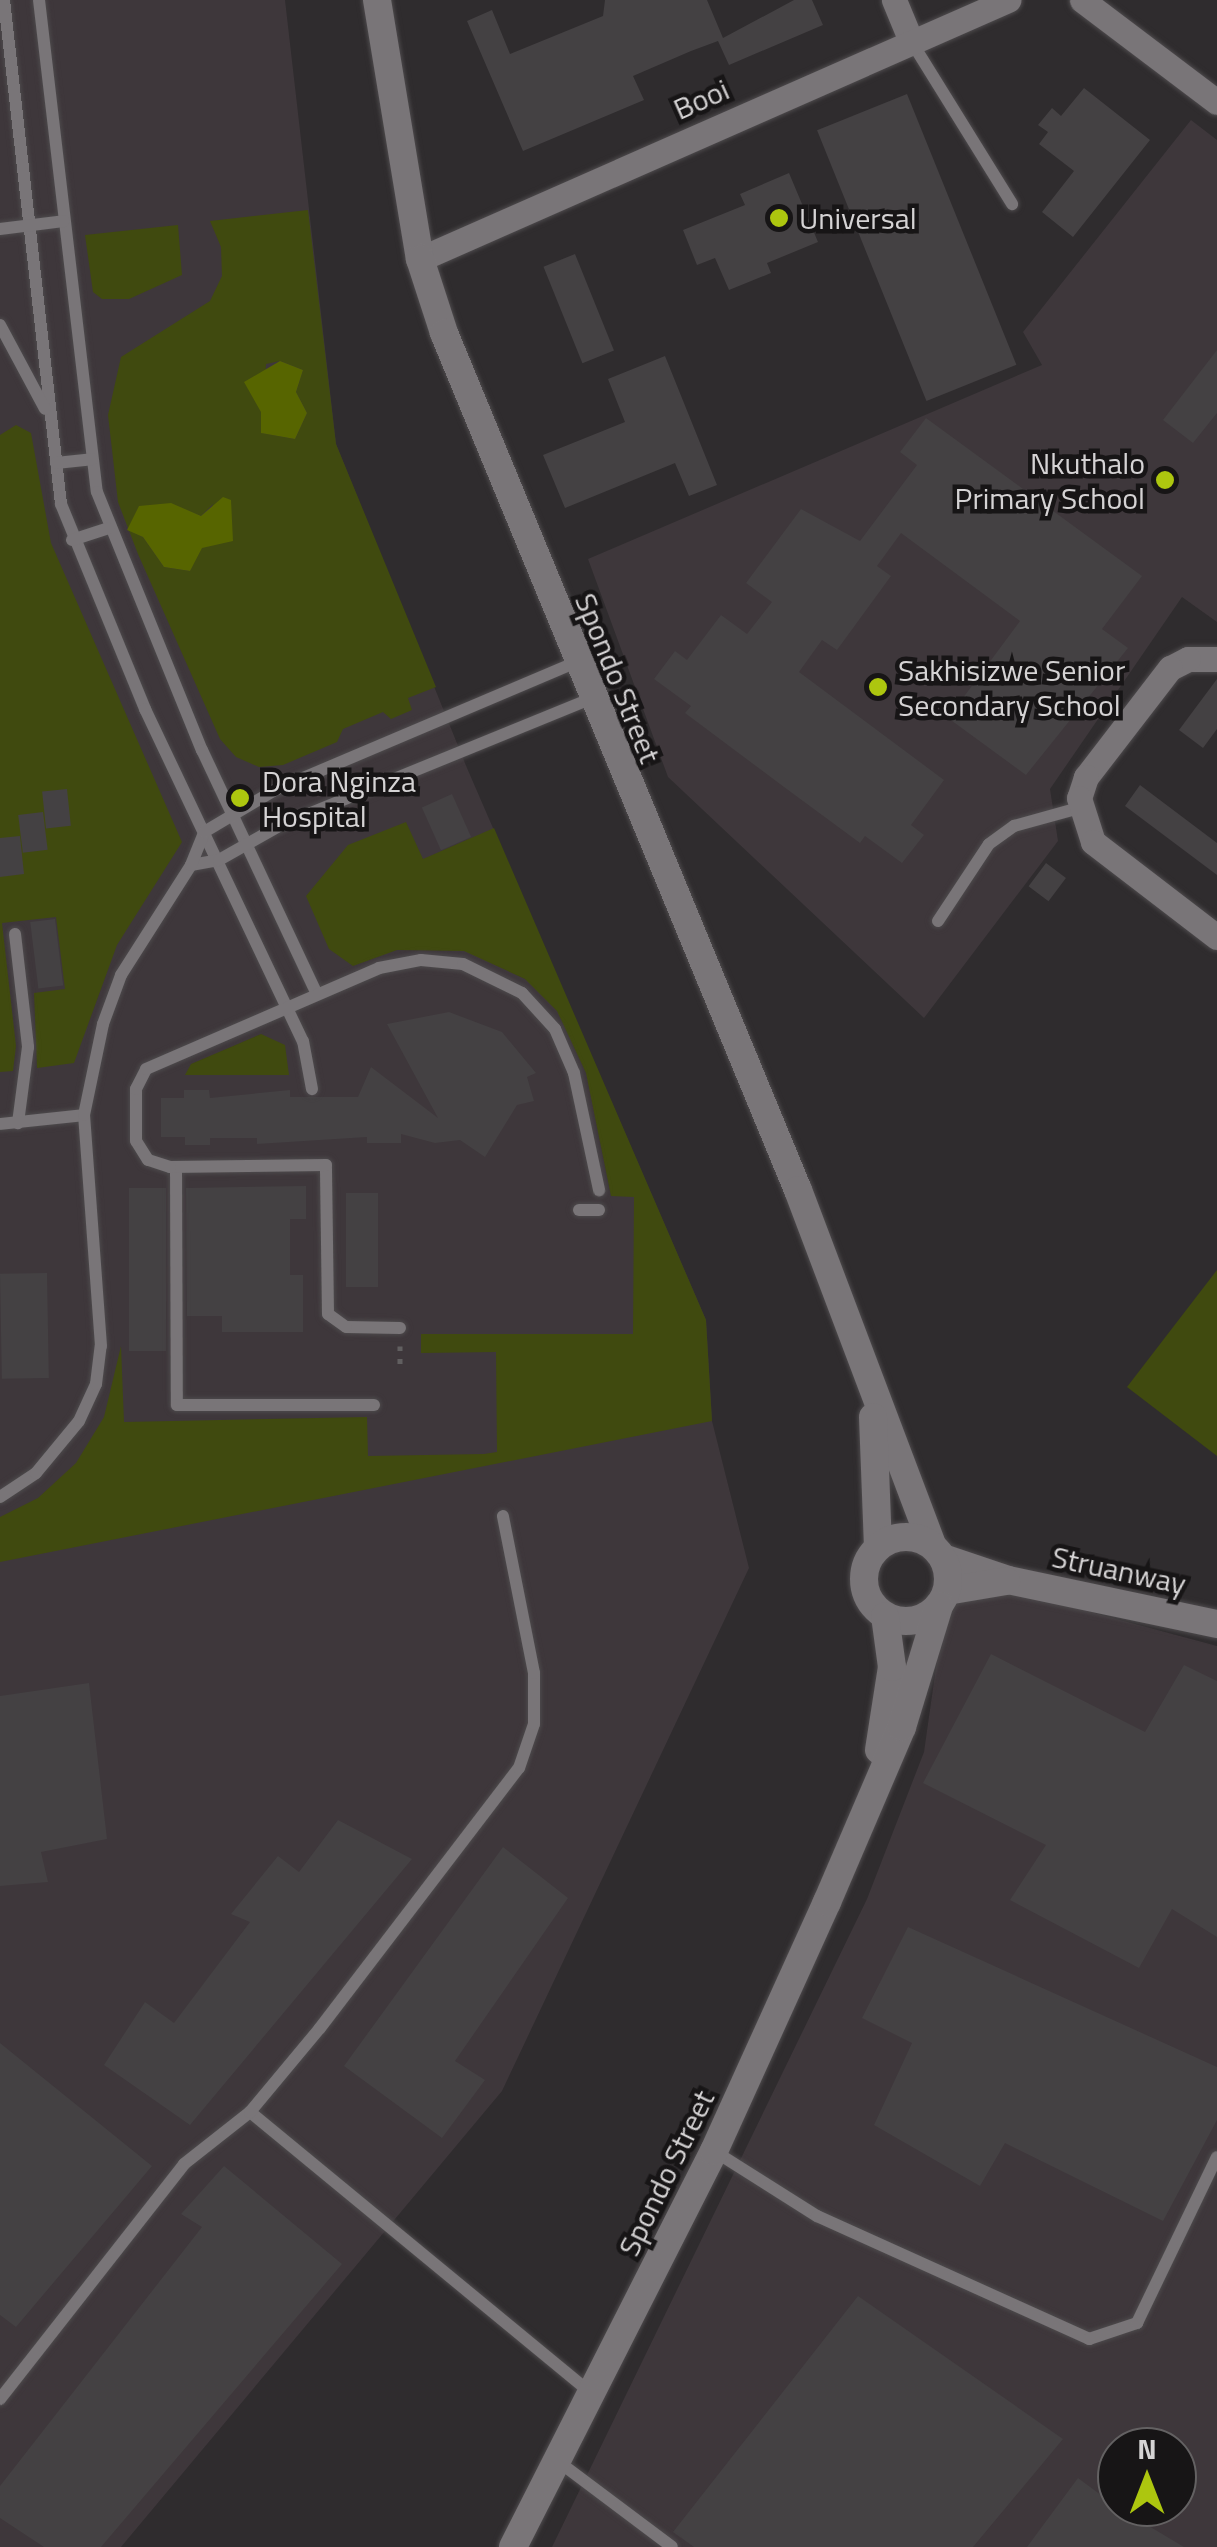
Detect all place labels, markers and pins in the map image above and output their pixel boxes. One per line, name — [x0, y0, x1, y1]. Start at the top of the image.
place label: Universal — [799, 200, 917, 236]
marker: Universal — [768, 207, 790, 229]
place label: Nkuthalo Primary School — [955, 445, 1145, 516]
marker: Nkuthalo Primary School — [1154, 469, 1176, 491]
place label: Sakhisizwe Senior Secondary School — [898, 652, 1125, 722]
marker: Sakhisizwe Senior Secondary School — [867, 676, 889, 698]
place label: Dora Nginza Hospital — [262, 763, 416, 834]
marker: Dora Nginza Hospital — [227, 785, 253, 811]

